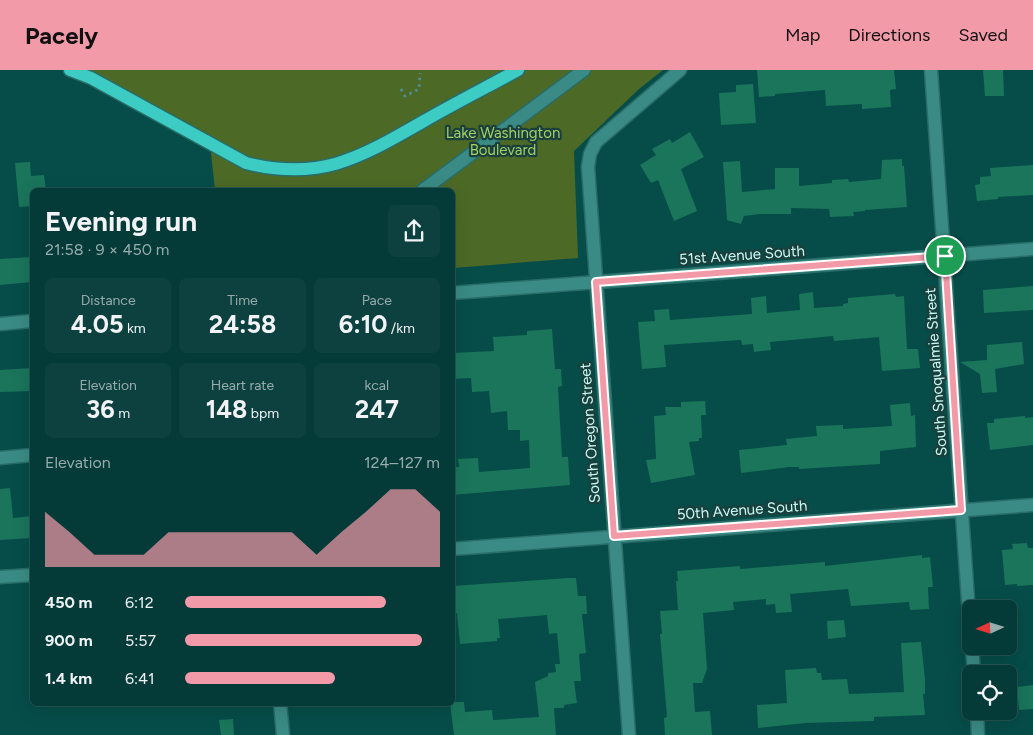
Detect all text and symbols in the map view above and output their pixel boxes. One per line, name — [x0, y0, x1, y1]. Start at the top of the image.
text: Pacely — [25, 21, 98, 50]
text: Map — [785, 24, 820, 46]
text: Directions — [848, 24, 930, 46]
text: Saved — [958, 24, 1008, 46]
park label: Lake Washington Boulevard — [446, 124, 560, 159]
text: Evening run — [45, 204, 197, 238]
button: share — [388, 205, 440, 257]
pin — [924, 235, 966, 277]
text: 21:58 · 9 × 450 m — [45, 240, 169, 259]
street label: 51st Avenue South — [679, 242, 805, 268]
icon: arrive — [931, 242, 959, 270]
street label: South Snoqualmie Street — [921, 287, 951, 457]
text: Distance — [81, 292, 136, 309]
text: Time — [227, 292, 258, 309]
text: Pace — [362, 292, 392, 309]
text: 4.05 — [71, 309, 123, 339]
text: 24:58 — [209, 309, 276, 339]
text: 6:10 — [339, 309, 387, 339]
text: km — [123, 320, 146, 337]
text: /km — [387, 320, 415, 337]
street label: South Oregon Street — [576, 362, 604, 504]
text: Elevation — [79, 377, 137, 394]
text: Heart rate — [211, 377, 274, 394]
text: kcal — [365, 377, 389, 394]
text: 36 — [86, 394, 115, 424]
text: 148 — [206, 394, 247, 424]
text: 247 — [355, 394, 399, 424]
text: m — [115, 405, 130, 422]
text: bpm — [247, 405, 279, 422]
text: Elevation — [45, 453, 111, 472]
text: 124–127 m — [364, 453, 440, 472]
street label: 50th Avenue South — [676, 496, 808, 524]
text: 450 m — [45, 593, 93, 612]
text: 6:12 — [125, 593, 154, 612]
north arrow — [962, 600, 1018, 655]
map controls — [962, 600, 1017, 720]
text: 900 m — [45, 631, 93, 650]
text: 5:57 — [125, 631, 156, 650]
button: locate — [962, 665, 1017, 720]
text: 1.4 km — [45, 669, 92, 688]
text: 6:41 — [125, 669, 155, 688]

